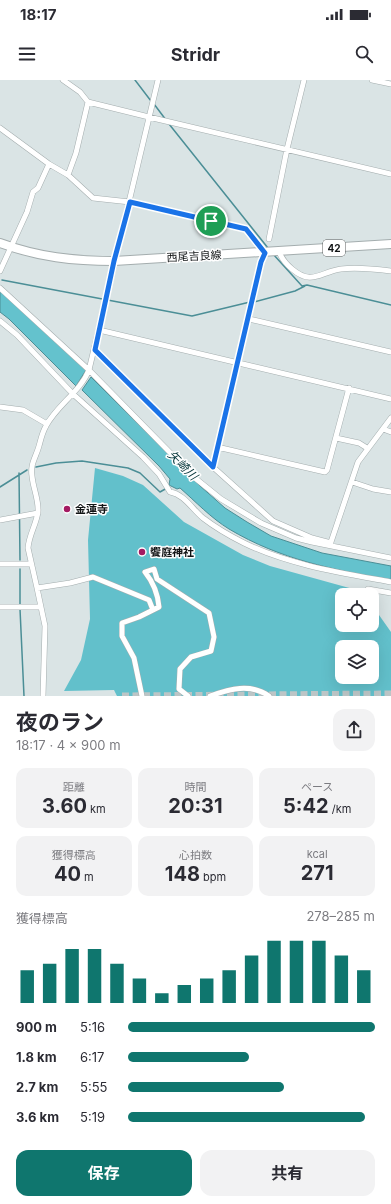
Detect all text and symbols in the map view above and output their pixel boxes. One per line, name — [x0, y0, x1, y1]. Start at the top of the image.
text: 18:17 — [20, 5, 56, 24]
icon: menu — [16, 43, 38, 65]
icon: search — [353, 43, 375, 65]
text: Stridr — [171, 44, 220, 65]
pin — [194, 204, 228, 238]
icon: arrive — [200, 210, 222, 232]
road number: 42 — [323, 240, 345, 256]
street label: 西尾吉良線 — [166, 248, 222, 264]
water label: 矢崎川 — [165, 447, 202, 484]
place label: 金蓮寺 — [75, 502, 108, 516]
marker: 金蓮寺 — [62, 504, 72, 514]
place label: 饗庭神社 — [150, 545, 194, 559]
marker: 饗庭神社 — [137, 547, 147, 557]
map controls — [335, 588, 379, 684]
button: locate — [335, 588, 379, 632]
button: layers — [335, 640, 379, 684]
text: 夜のラン — [16, 709, 104, 735]
button: share — [333, 709, 375, 751]
text: 18:17 · 4 × 900 m — [16, 737, 121, 753]
text: 距離 — [63, 780, 85, 794]
text: 時間 — [184, 780, 206, 794]
text: ペース — [301, 780, 333, 794]
text: 3.60 — [42, 794, 87, 818]
text: 20:31 — [168, 794, 223, 818]
text: 5:42 — [283, 794, 329, 818]
text: km — [87, 802, 106, 816]
text: /km — [329, 802, 351, 816]
text: kcal — [307, 847, 328, 861]
text: 獲得標高 — [52, 848, 96, 862]
text: 心拍数 — [179, 848, 212, 862]
text: 271 — [301, 861, 334, 885]
text: 40 — [54, 862, 81, 886]
text: 148 — [165, 862, 200, 886]
text: m — [81, 870, 94, 884]
text: bpm — [200, 870, 226, 884]
text: 278–285 m — [306, 908, 375, 924]
text: 獲得標高 — [16, 910, 68, 926]
text: 900 m — [16, 1019, 57, 1035]
text: 5:16 — [80, 1019, 105, 1035]
text: 1.8 km — [16, 1049, 57, 1065]
text: 6:17 — [80, 1049, 104, 1065]
text: 2.7 km — [16, 1079, 58, 1095]
text: 5:55 — [80, 1079, 107, 1095]
text: 3.6 km — [16, 1109, 59, 1125]
text: 5:19 — [80, 1109, 105, 1125]
button: 保存 — [16, 1150, 192, 1196]
button: 共有 — [200, 1150, 375, 1196]

